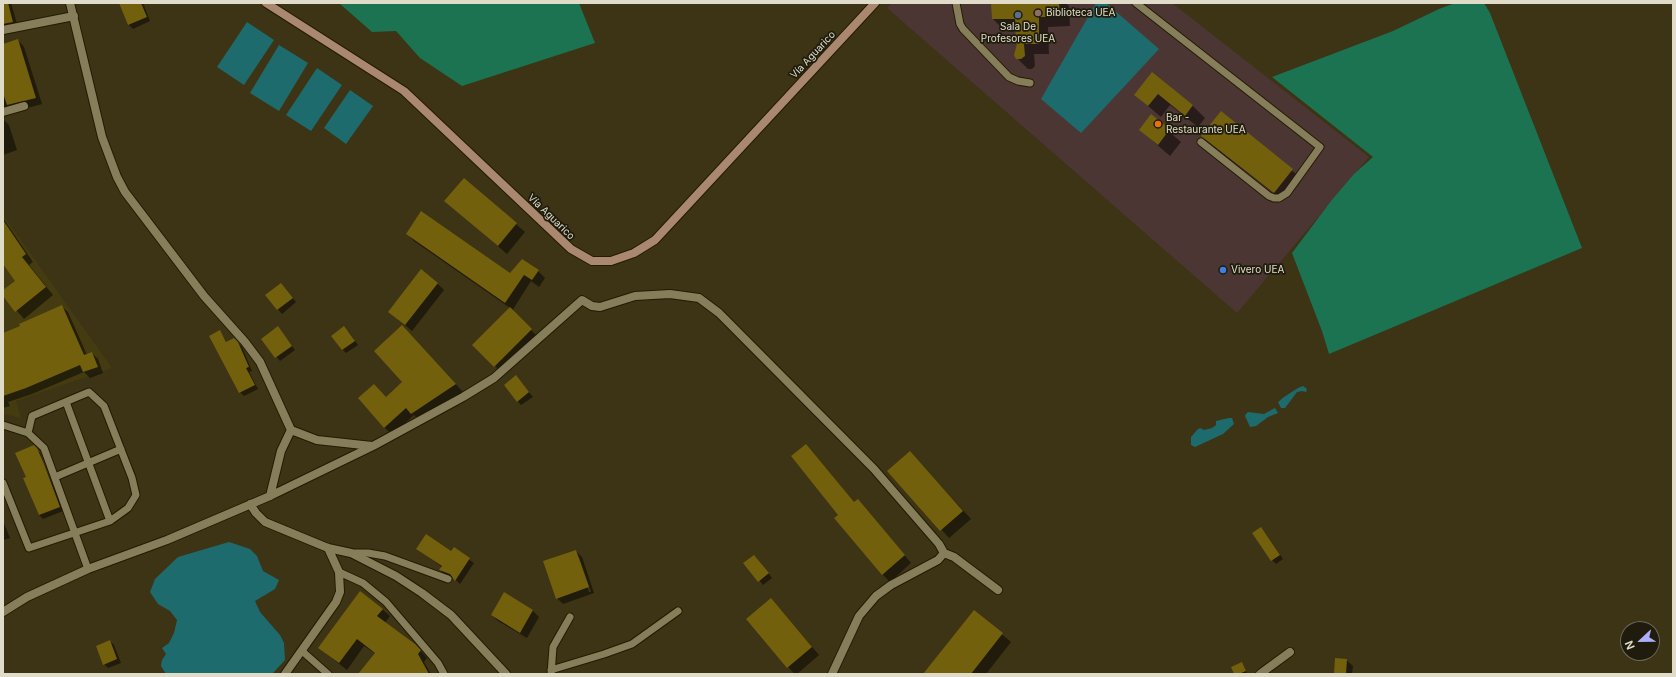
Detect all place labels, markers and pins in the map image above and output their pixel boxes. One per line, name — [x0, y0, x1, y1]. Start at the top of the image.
place label: Biblioteca UEA — [1046, 7, 1116, 19]
marker: Biblioteca UEA — [1033, 8, 1043, 18]
marker: Sala De Profesores UEA — [1013, 10, 1023, 20]
place label: Sala De Profesores UEA — [981, 21, 1055, 44]
place label: Bar - Restaurante UEA — [1166, 112, 1246, 136]
marker: Bar - Restaurante UEA — [1153, 119, 1163, 129]
place label: Vivero UEA — [1231, 264, 1284, 276]
marker: Vivero UEA — [1218, 265, 1228, 275]

